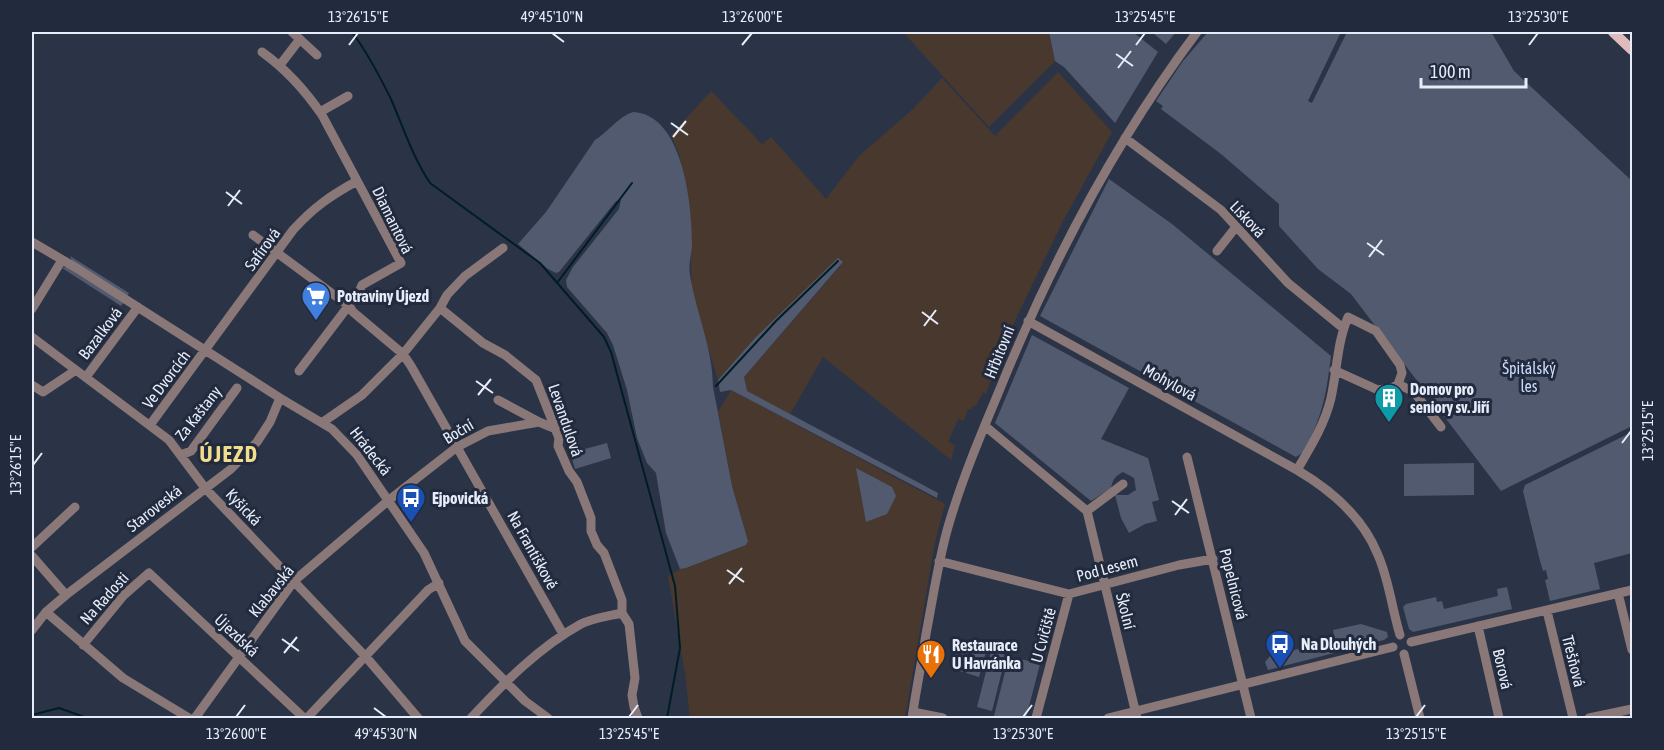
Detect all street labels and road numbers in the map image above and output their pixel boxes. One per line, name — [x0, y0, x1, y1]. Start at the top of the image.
street label: Diamantová — [369, 183, 417, 257]
street label: Lísková — [1227, 197, 1269, 241]
street label: Safírová — [241, 224, 283, 274]
street label: Bazalková — [75, 303, 125, 363]
street label: Hřbitovní — [980, 323, 1018, 381]
street label: Ve Dvorcích — [138, 347, 194, 411]
street label: Mohylová — [1140, 360, 1200, 405]
street label: Levandulová — [545, 381, 587, 459]
street label: Za Kaštany — [171, 382, 226, 444]
street label: Boční — [439, 415, 477, 447]
street label: Hrádecká — [347, 423, 395, 479]
street label: Staroveská — [123, 481, 185, 535]
street label: Kyšická — [222, 485, 265, 530]
street label: Na Františkově — [504, 508, 562, 592]
street label: Popelnicová — [1215, 546, 1252, 622]
street label: Pod Lesem — [1074, 551, 1140, 585]
street label: Klabavská — [245, 562, 297, 620]
street label: Na Radosti — [76, 568, 132, 628]
street label: Školní — [1113, 591, 1139, 631]
street label: U Cvičiště — [1027, 606, 1059, 664]
street label: Újezdská — [211, 610, 263, 661]
street label: Třešňová — [1559, 633, 1589, 689]
street label: Borová — [1490, 647, 1516, 691]

